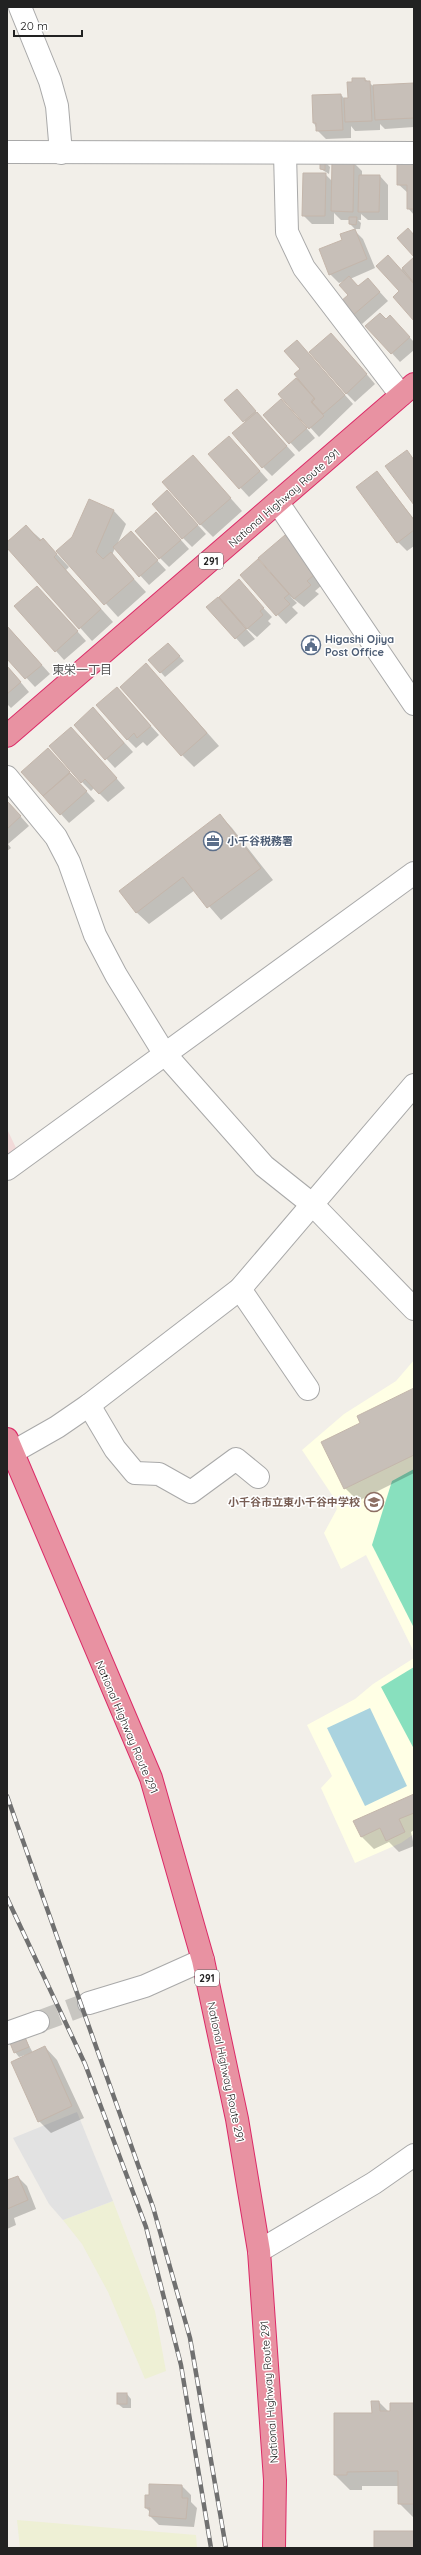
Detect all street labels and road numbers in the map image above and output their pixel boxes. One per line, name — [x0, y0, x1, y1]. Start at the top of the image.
street label: National Highway Route 291 — [225, 446, 343, 550]
road number: 291 — [199, 553, 223, 569]
street label: National Highway Route 291 — [93, 1658, 161, 1796]
road number: 291 — [195, 1970, 219, 1986]
street label: National Highway Route 291 — [204, 2001, 248, 2143]
street label: National Highway Route 291 — [257, 2320, 281, 2464]

